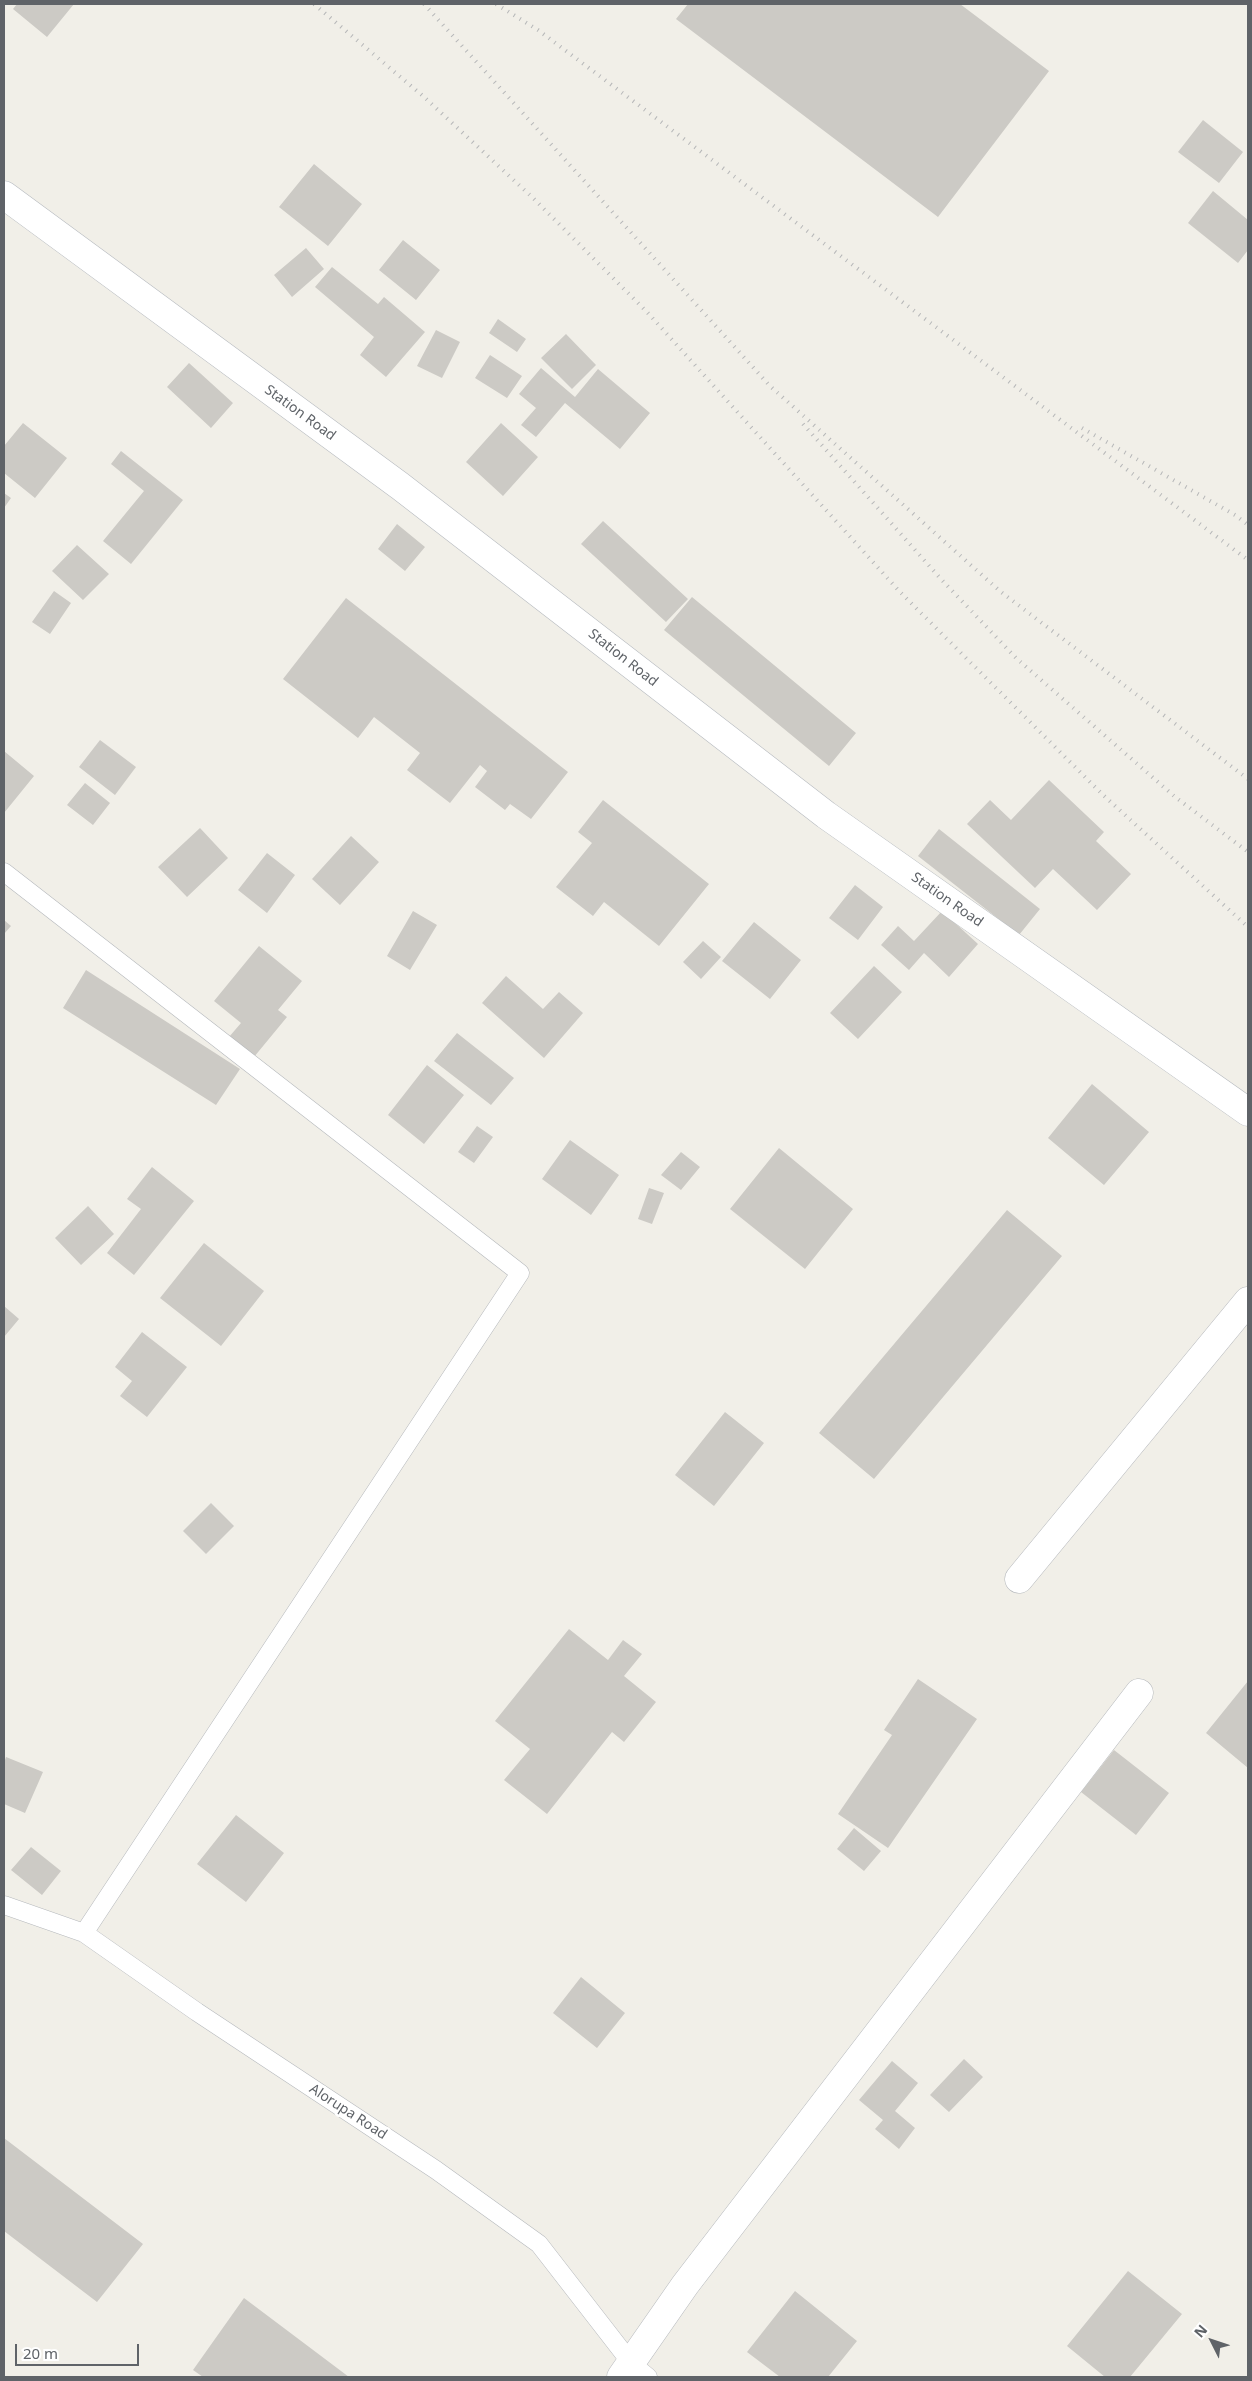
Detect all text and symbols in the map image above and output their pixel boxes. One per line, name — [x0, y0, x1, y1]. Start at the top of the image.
street label: Station Road — [261, 382, 339, 444]
street label: Station Road — [585, 626, 661, 690]
street label: Station Road — [908, 869, 986, 931]
street label: Alorupa Road — [306, 2081, 390, 2143]
north arrow — [1187, 2316, 1237, 2366]
text: N — [1189, 2320, 1211, 2341]
scale bar — [18, 2334, 141, 2366]
text: 20 m — [23, 2343, 58, 2363]

